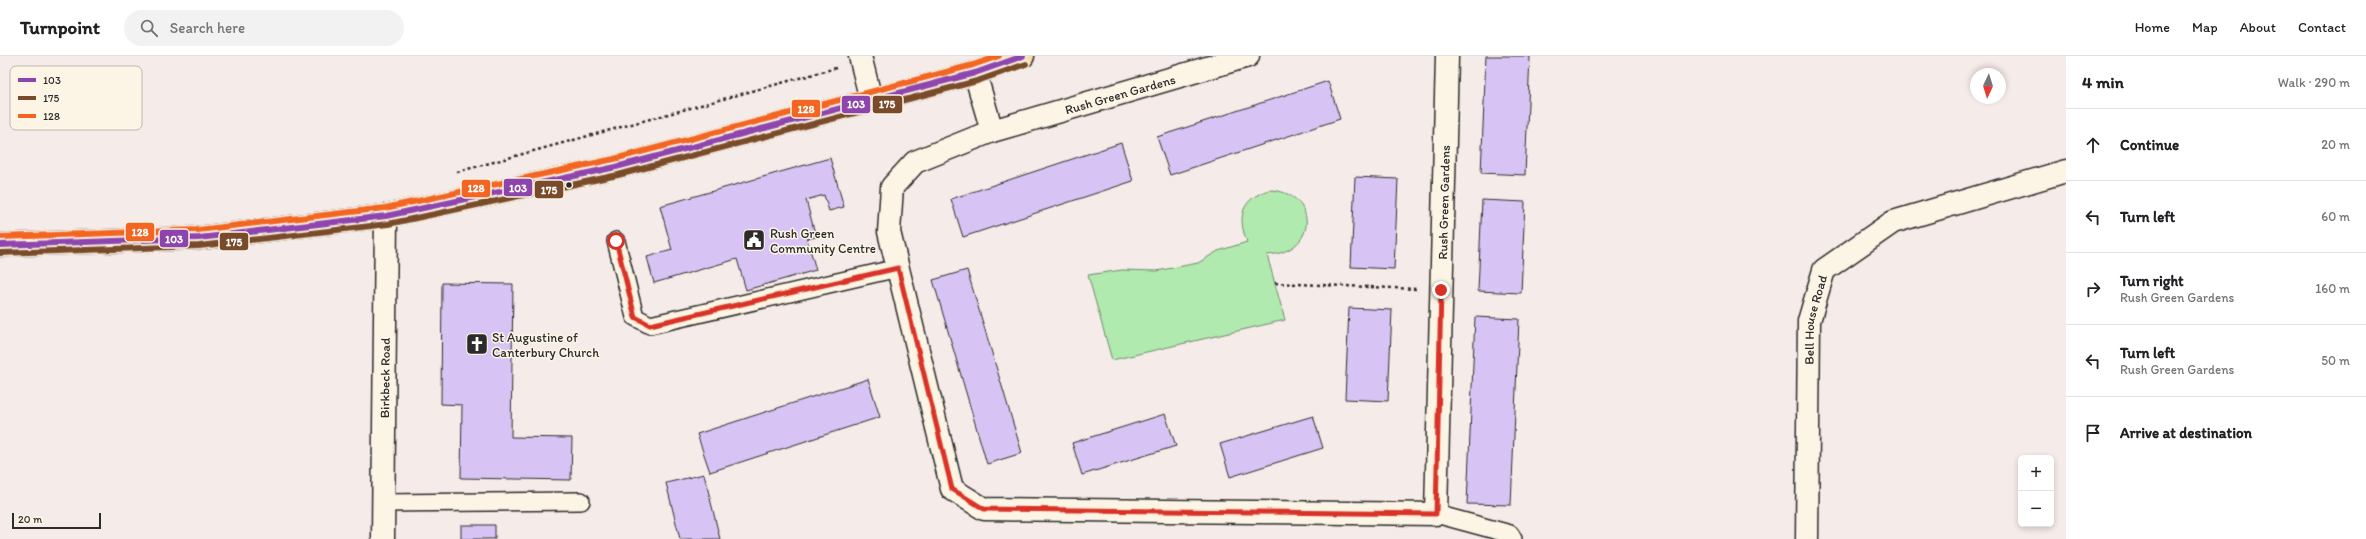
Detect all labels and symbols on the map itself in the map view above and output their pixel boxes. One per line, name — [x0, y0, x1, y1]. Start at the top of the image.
legend — [10, 66, 142, 130]
north arrow — [1970, 68, 2006, 104]
street label: Rush Green Gardens — [1063, 71, 1177, 117]
text: 103 — [43, 74, 61, 87]
text: 175 — [43, 92, 60, 105]
line badge: 103 — [841, 95, 871, 114]
line badge: 175 — [872, 95, 903, 114]
text: 103 — [847, 98, 865, 111]
text: 175 — [879, 98, 895, 111]
line badge: 128 — [791, 99, 821, 118]
text: 128 — [798, 103, 814, 116]
text: 128 — [43, 110, 60, 123]
street label: Rush Green Gardens — [1435, 145, 1453, 260]
line badge: 103 — [503, 178, 533, 197]
line badge: 128 — [461, 179, 491, 198]
line badge: 175 — [534, 180, 564, 199]
unlabelled marker — [564, 180, 574, 190]
text: 128 — [468, 182, 484, 195]
text: 103 — [509, 182, 527, 195]
text: 175 — [541, 184, 557, 197]
line badge: 128 — [125, 222, 155, 242]
text: 128 — [132, 226, 148, 239]
place label: Rush Green Community Centre — [770, 226, 876, 256]
public building icon: Rush Green Community Centre — [741, 227, 767, 253]
line badge: 103 — [159, 229, 189, 248]
line badge: 175 — [219, 232, 249, 251]
route start — [607, 232, 625, 250]
text: 103 — [165, 233, 183, 246]
text: 175 — [226, 236, 242, 249]
street label: Bell House Road — [1801, 273, 1830, 365]
route end — [1432, 281, 1450, 299]
place label: St Augustine of Canterbury Church — [492, 330, 599, 360]
church icon: St Augustine of Canterbury Church — [464, 331, 490, 357]
street label: Birkbeck Road — [377, 338, 393, 418]
scale bar — [12, 511, 101, 530]

